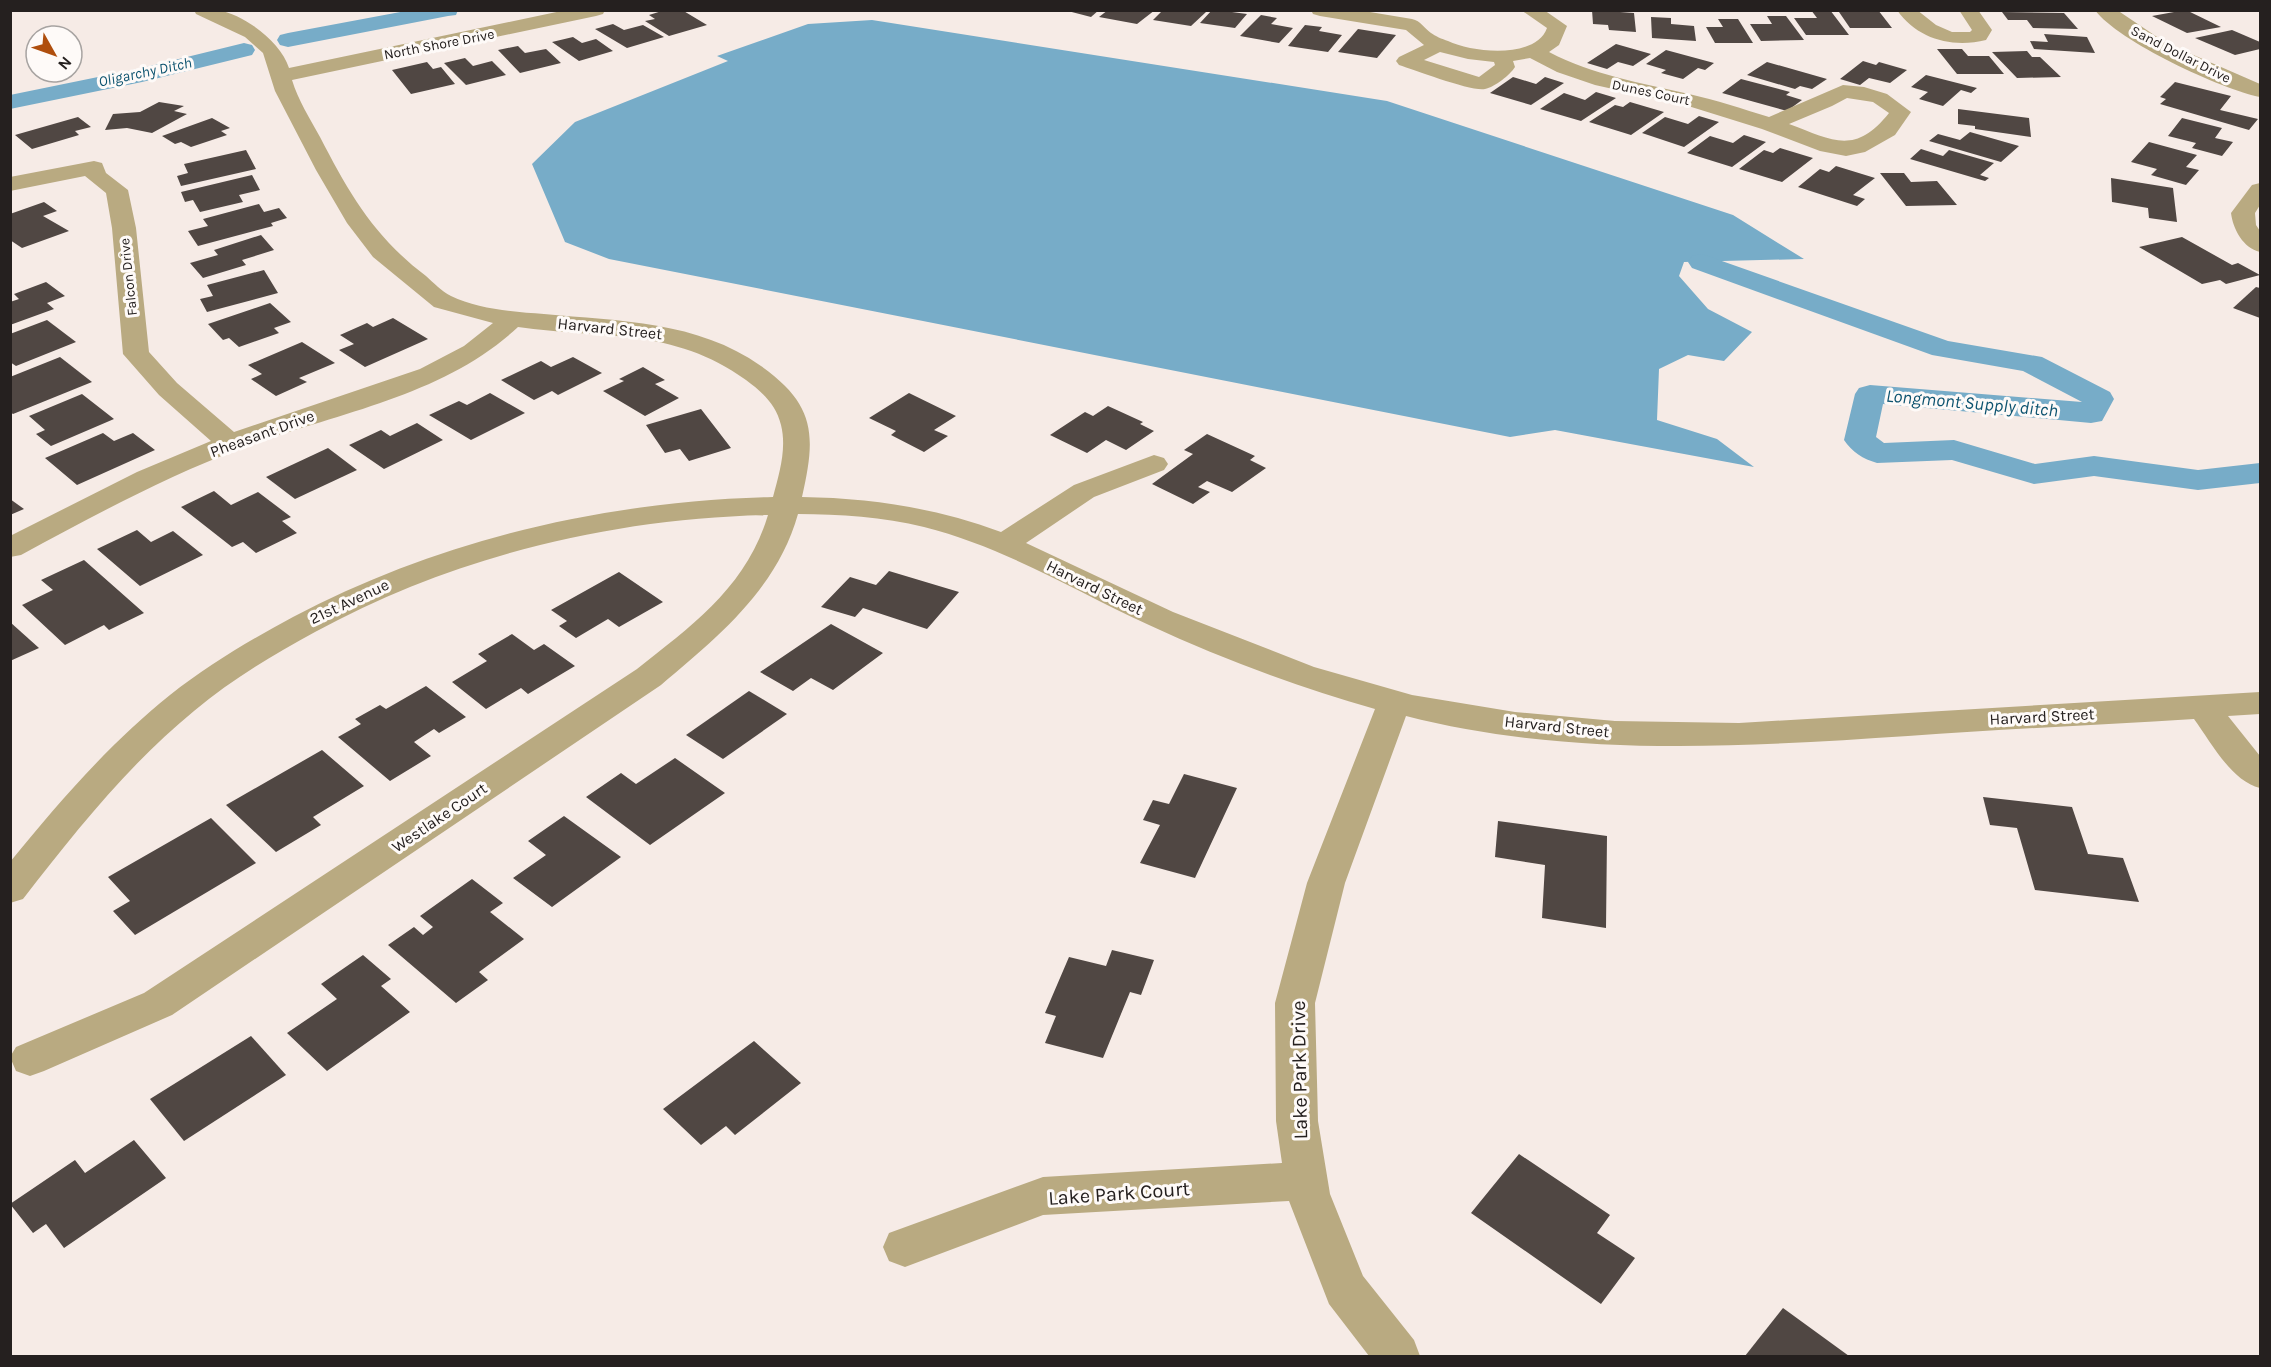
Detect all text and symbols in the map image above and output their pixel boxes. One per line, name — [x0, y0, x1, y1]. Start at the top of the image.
street label: Sand Dollar Drive — [2128, 22, 2234, 87]
north arrow — [24, 24, 84, 84]
street label: North Shore Drive — [382, 25, 496, 64]
text: N — [54, 53, 76, 74]
water label: Oligarchy Ditch — [97, 53, 193, 91]
street label: Dunes Court — [1610, 76, 1691, 109]
street label: Falcon Drive — [116, 237, 141, 317]
street label: Harvard Street — [557, 314, 663, 343]
water label: Longmont Supply ditch — [1885, 385, 2059, 421]
street label: Pheasant Drive — [207, 406, 317, 461]
street label: Harvard Street — [1043, 556, 1146, 619]
street label: 21st Avenue — [306, 575, 392, 628]
street label: Harvard Street — [1989, 704, 2095, 729]
street label: Harvard Street — [1504, 712, 1610, 741]
street label: Westlake Court — [388, 779, 491, 856]
street label: Lake Park Drive — [1287, 1000, 1312, 1140]
street label: Lake Park Court — [1047, 1177, 1191, 1210]

